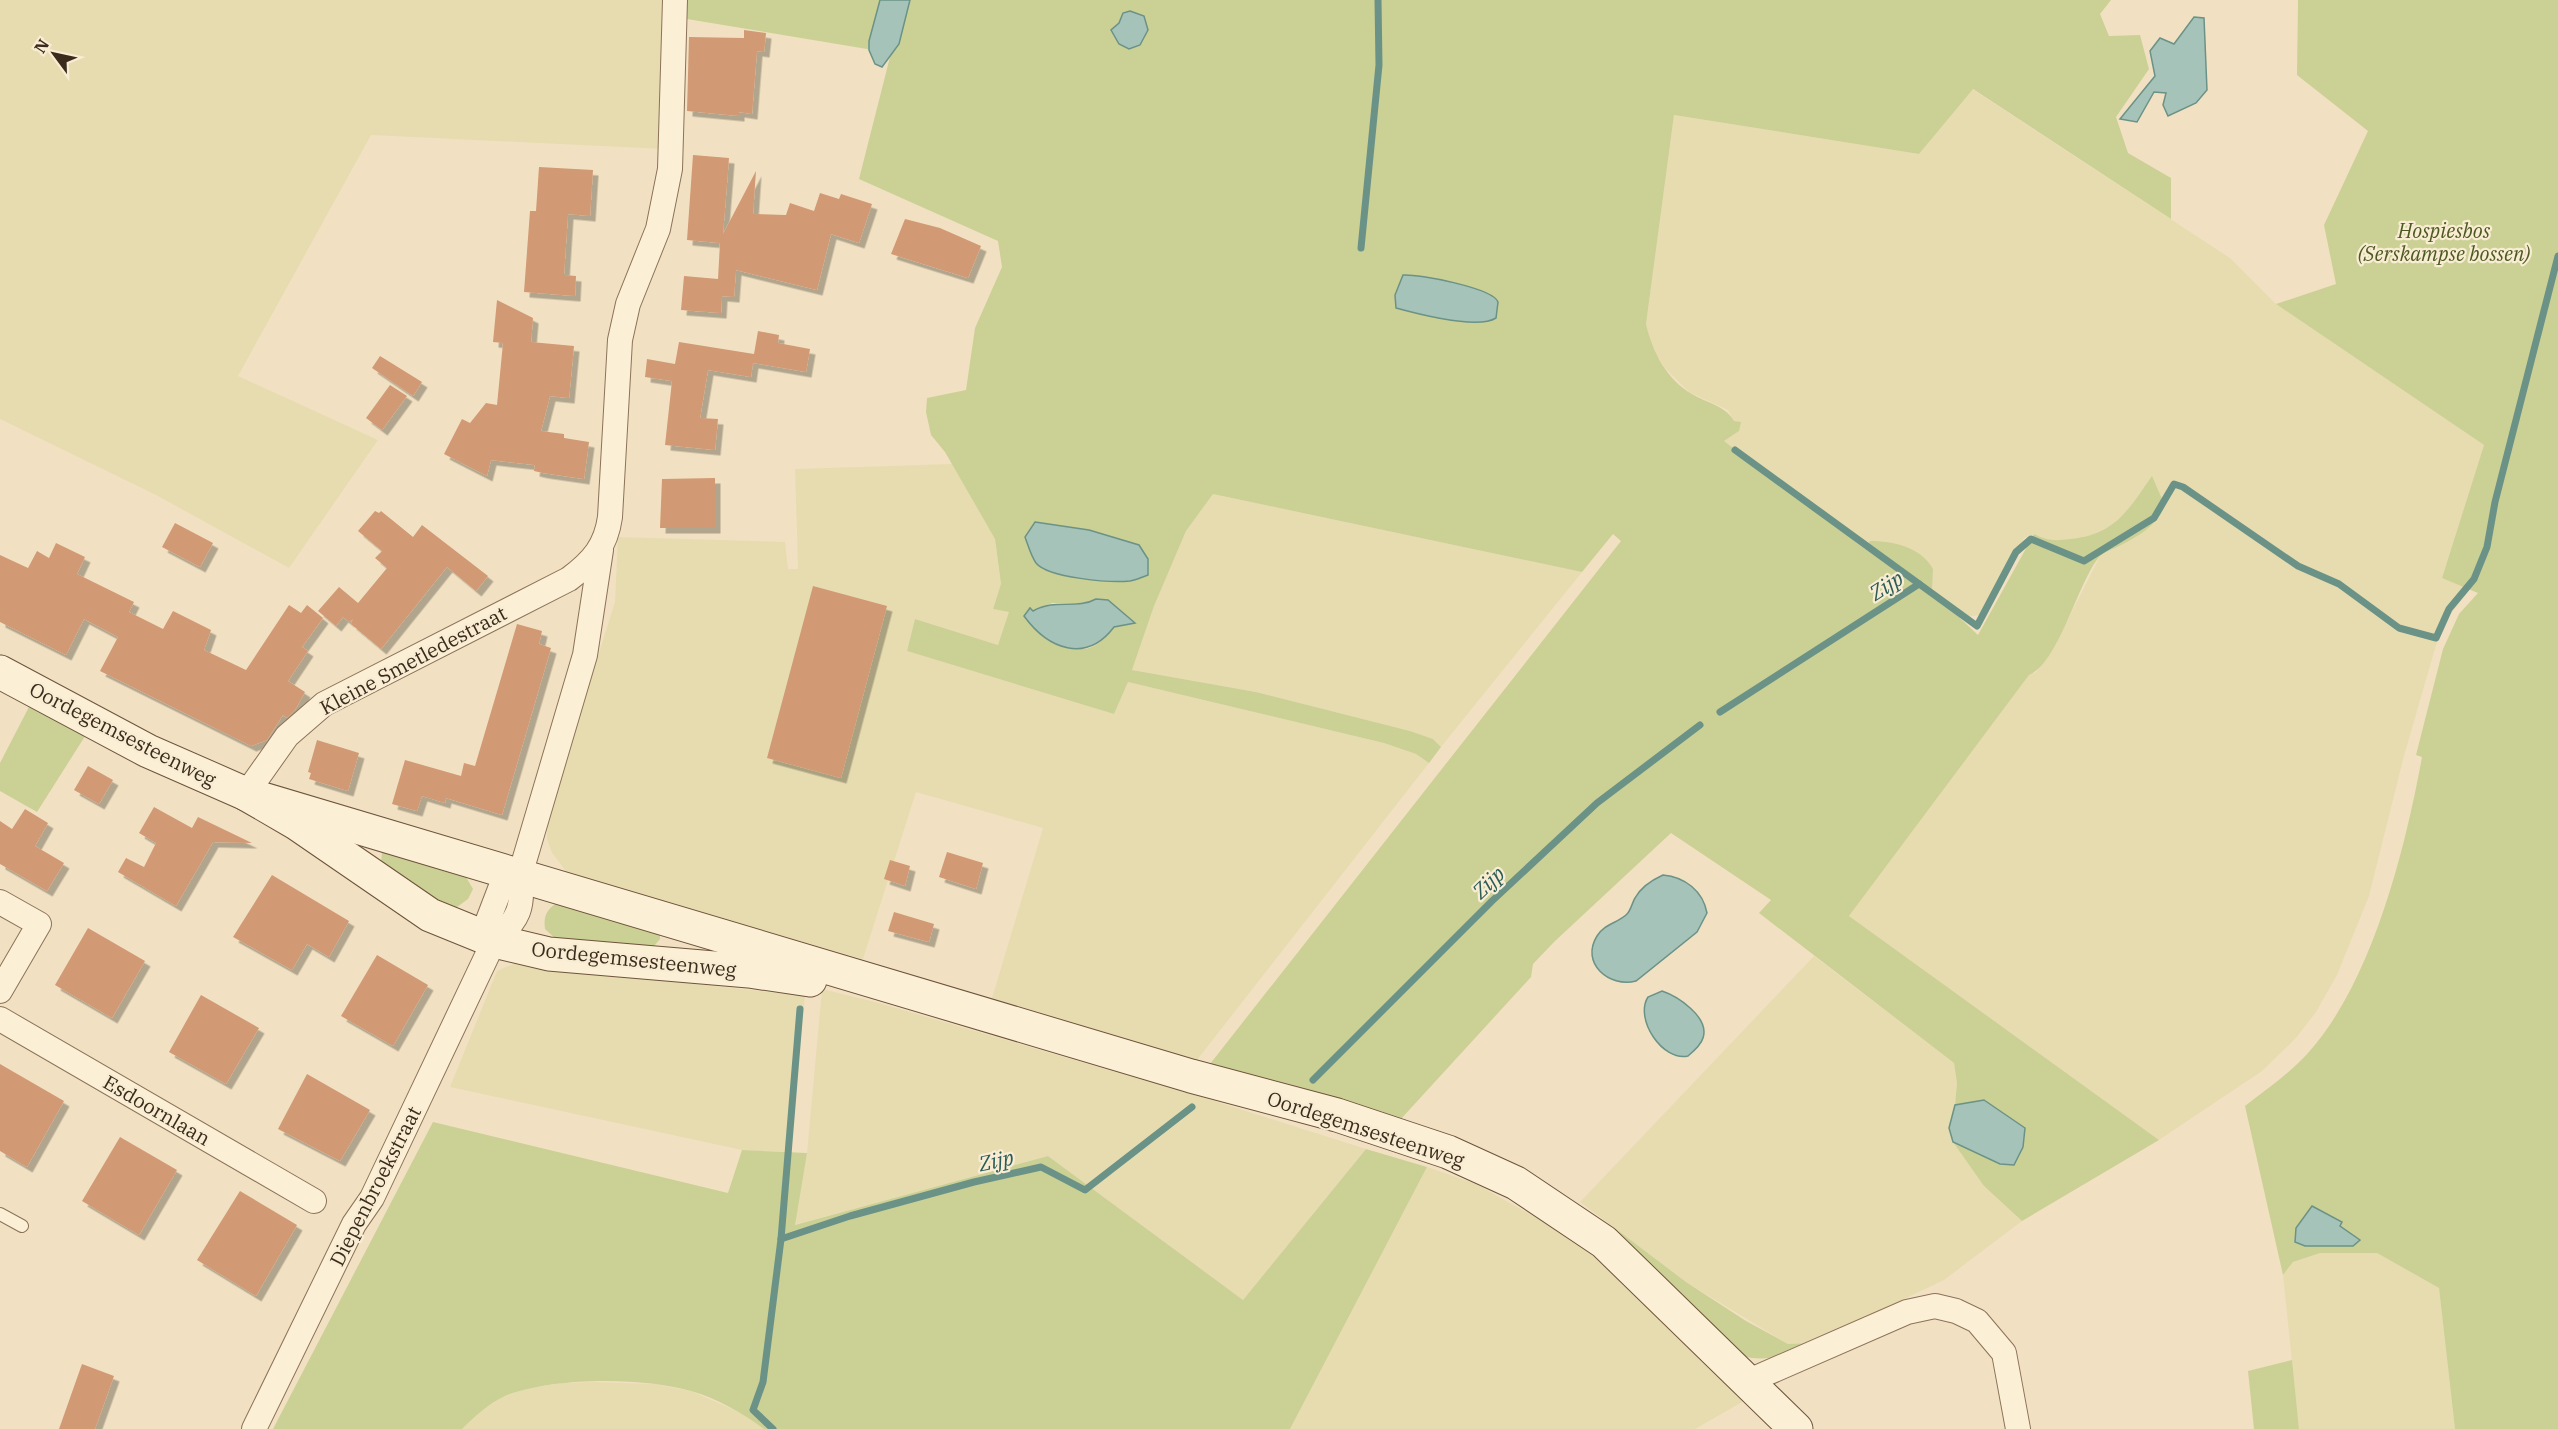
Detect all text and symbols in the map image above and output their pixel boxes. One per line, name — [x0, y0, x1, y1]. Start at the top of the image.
north arrow — [24, 24, 84, 84]
text: N — [30, 35, 53, 57]
park label: Hospiesbos (Serskampse bossen) — [2358, 217, 2530, 267]
water label: Zijp — [1863, 564, 1908, 607]
street label: Kleine Smetledestraat — [315, 599, 511, 721]
street label: Oordegemsesteenweg — [25, 675, 221, 793]
water label: Zijp — [1465, 860, 1510, 905]
street label: Oordegemsesteenweg — [530, 935, 738, 983]
street label: Esdoornlaan — [98, 1068, 216, 1152]
street label: Oordegemsesteenweg — [1264, 1084, 1468, 1174]
street label: Diepenbroekstraat — [323, 1101, 427, 1271]
water label: Zijp — [975, 1143, 1016, 1178]

